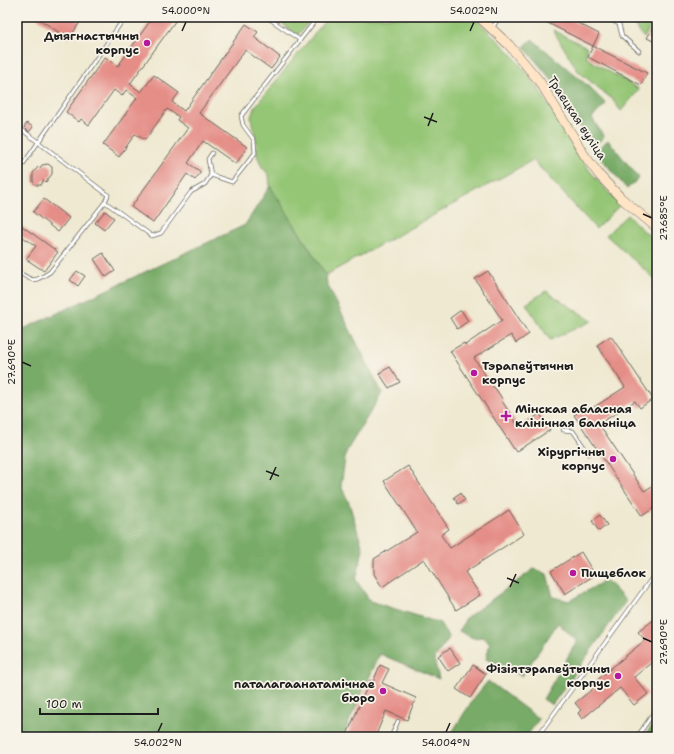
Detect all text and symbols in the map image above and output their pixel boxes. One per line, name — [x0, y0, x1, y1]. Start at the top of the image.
text: 54.000°N — [162, 4, 210, 17]
text: 54.002°N — [450, 4, 498, 17]
place label: Дыягнастычны корпус — [44, 28, 139, 58]
marker: Дыягнастычны корпус — [142, 38, 152, 48]
street label: Траецкая вуліца — [544, 73, 610, 163]
text: 27.685°E — [657, 195, 670, 241]
text: 27.690°E — [5, 339, 18, 385]
place label: Тэрапеўтычны корпус — [482, 358, 574, 388]
marker: Тэрапеўтычны корпус — [469, 368, 479, 378]
place label: Мінская абласная клінічная бальніца — [515, 401, 637, 431]
marker: Мінская абласная клінічная бальніца — [500, 410, 512, 422]
place label: Хірургічны корпус — [538, 444, 605, 474]
marker: Хірургічны корпус — [608, 454, 618, 464]
place label: Пищеблок — [581, 565, 647, 581]
marker: Пищеблок — [568, 568, 578, 578]
text: 27.690°E — [657, 619, 670, 665]
place label: Фізіятэрапеўтычны корпус — [486, 661, 610, 691]
marker: Фізіятэрапеўтычны корпус — [613, 671, 623, 681]
place label: паталагаанатамічнае бюро — [234, 676, 375, 706]
marker: паталагаанатамічнае бюро — [378, 686, 388, 696]
scale bar — [40, 690, 158, 716]
text: 100 m — [46, 696, 82, 712]
text: 54.002°N — [134, 736, 182, 749]
text: 54.004°N — [422, 736, 470, 749]

